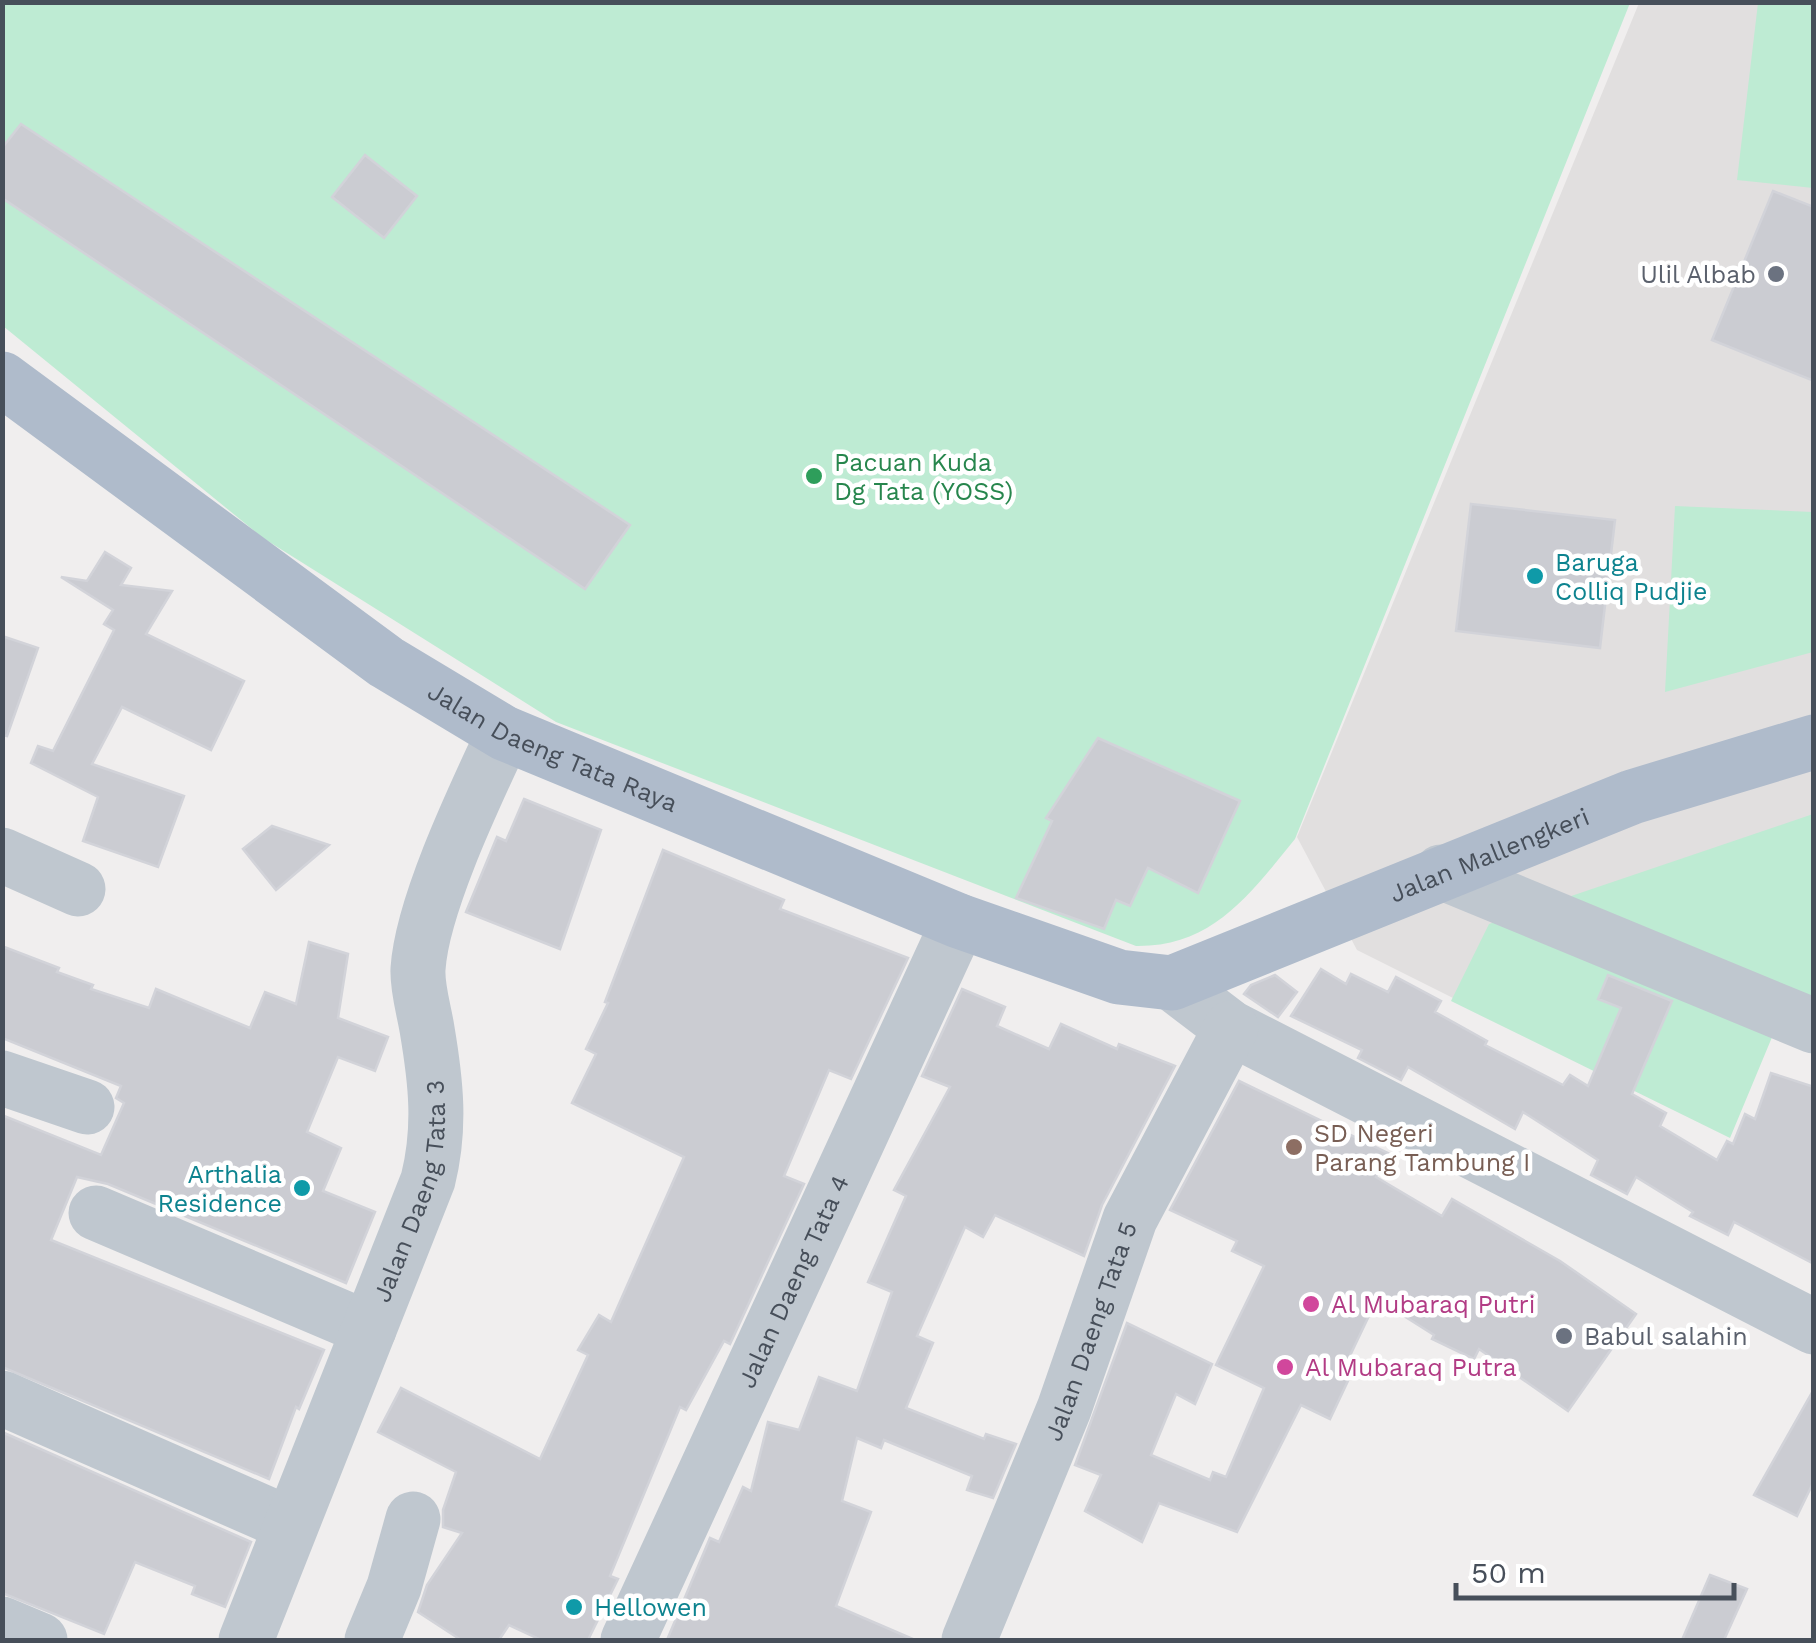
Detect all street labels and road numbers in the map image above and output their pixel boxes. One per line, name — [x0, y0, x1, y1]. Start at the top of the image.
street label: Jalan Daeng Tata Raya — [423, 676, 682, 818]
street label: Jalan Mallengkeri — [1385, 801, 1593, 908]
street label: Jalan Daeng Tata 3 — [367, 1079, 450, 1306]
street label: Jalan Daeng Tata 4 — [732, 1170, 855, 1392]
street label: Jalan Daeng Tata 5 — [1038, 1218, 1142, 1445]

